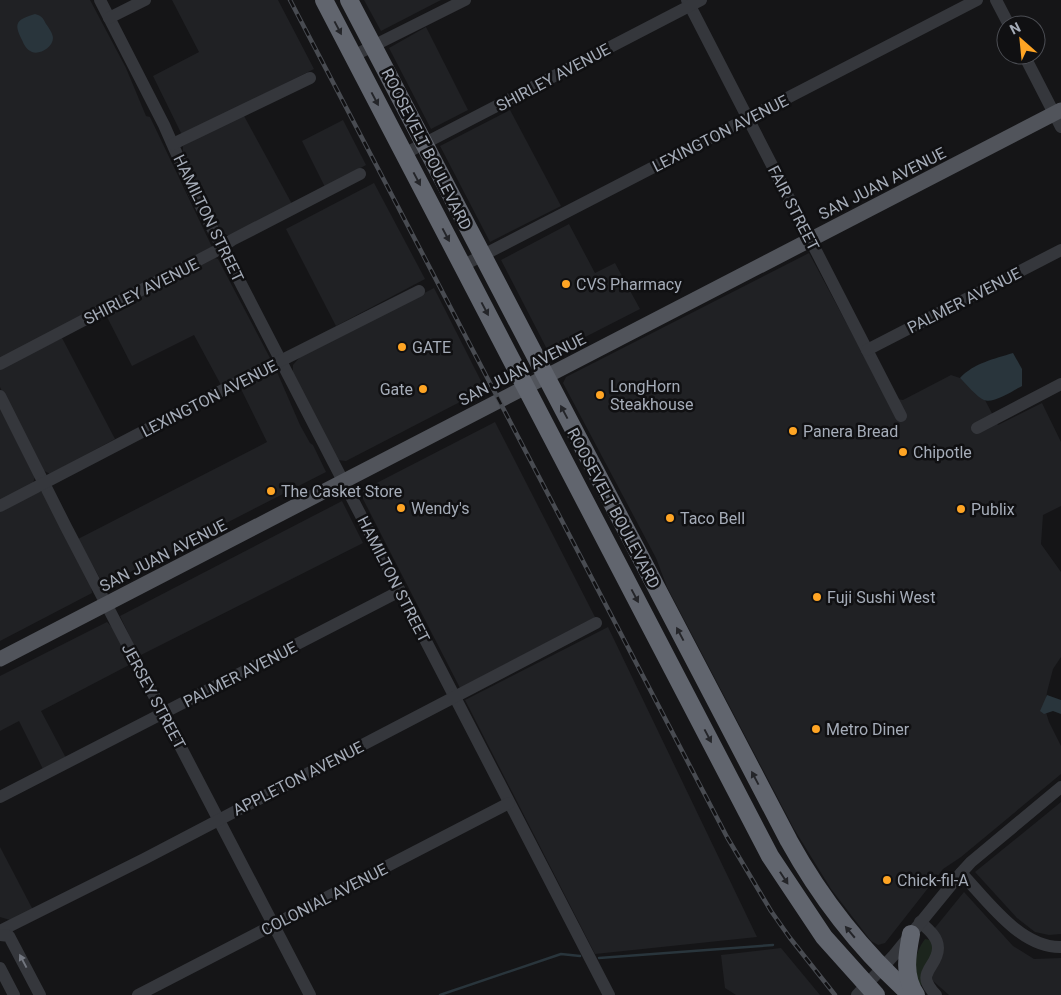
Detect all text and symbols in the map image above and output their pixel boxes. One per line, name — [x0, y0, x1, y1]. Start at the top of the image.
north arrow — [996, 15, 1046, 65]
text: N — [1007, 19, 1023, 38]
one-way arrow — [334, 21, 342, 35]
street label: SHIRLEY AVENUE — [493, 39, 613, 115]
street label: ROOSEVELT BOULEVARD — [377, 65, 476, 233]
street label: LEXINGTON AVENUE — [649, 91, 791, 176]
one-way arrow — [371, 92, 379, 106]
street label: SAN JUAN AVENUE — [816, 143, 949, 224]
street label: HAMILTON STREET — [169, 151, 248, 285]
street label: FAIR STREET — [764, 163, 823, 254]
one-way arrow — [413, 172, 421, 186]
one-way arrow — [442, 228, 450, 243]
street label: SHIRLEY AVENUE — [81, 254, 202, 329]
street label: PALMER AVENUE — [904, 264, 1024, 337]
place label: CVS Pharmacy — [576, 275, 682, 294]
marker: CVS Pharmacy — [560, 278, 572, 290]
one-way arrow — [481, 302, 489, 316]
street label: SAN JUAN AVENUE — [456, 329, 589, 410]
place label: GATE — [412, 338, 451, 357]
marker: GATE — [396, 341, 408, 353]
street label: LEXINGTON AVENUE — [138, 356, 280, 441]
place label: LongHorn Steakhouse — [610, 377, 694, 414]
place label: Gate — [380, 380, 413, 399]
marker: Gate — [417, 383, 429, 395]
marker: LongHorn Steakhouse — [594, 389, 606, 401]
one-way arrow — [560, 405, 568, 419]
place label: Panera Bread — [803, 422, 898, 441]
street label: ROOSEVELT BOULEVARD — [563, 425, 664, 592]
marker: Panera Bread — [787, 425, 799, 437]
place label: Chipotle — [913, 443, 972, 462]
marker: Chipotle — [897, 446, 909, 458]
place label: The Casket Store — [281, 482, 402, 501]
marker: The Casket Store — [265, 485, 277, 497]
place label: Wendy's — [411, 499, 469, 518]
place label: Publix — [971, 500, 1015, 519]
marker: Wendy's — [395, 502, 407, 514]
marker: Publix — [955, 503, 967, 515]
place label: Taco Bell — [680, 509, 745, 528]
marker: Taco Bell — [664, 512, 676, 524]
street label: HAMILTON STREET — [353, 513, 434, 646]
street label: SAN JUAN AVENUE — [97, 515, 230, 596]
place label: Fuji Sushi West — [827, 588, 935, 607]
one-way arrow — [631, 589, 639, 604]
marker: Fuji Sushi West — [811, 591, 823, 603]
one-way arrow — [676, 627, 684, 641]
street label: PALMER AVENUE — [180, 638, 300, 711]
street label: JERSEY STREET — [118, 640, 190, 753]
place label: Metro Diner — [826, 720, 910, 739]
marker: Metro Diner — [810, 723, 822, 735]
one-way arrow — [704, 729, 712, 743]
street label: APPLETON AVENUE — [230, 737, 367, 820]
one-way arrow — [751, 771, 759, 785]
street label: COLONIAL AVENUE — [258, 859, 391, 940]
one-way arrow — [779, 871, 789, 885]
place label: Chick-fil-A — [897, 871, 969, 890]
marker: Chick-fil-A — [881, 874, 893, 886]
one-way arrow — [845, 925, 856, 938]
one-way arrow — [18, 955, 27, 968]

